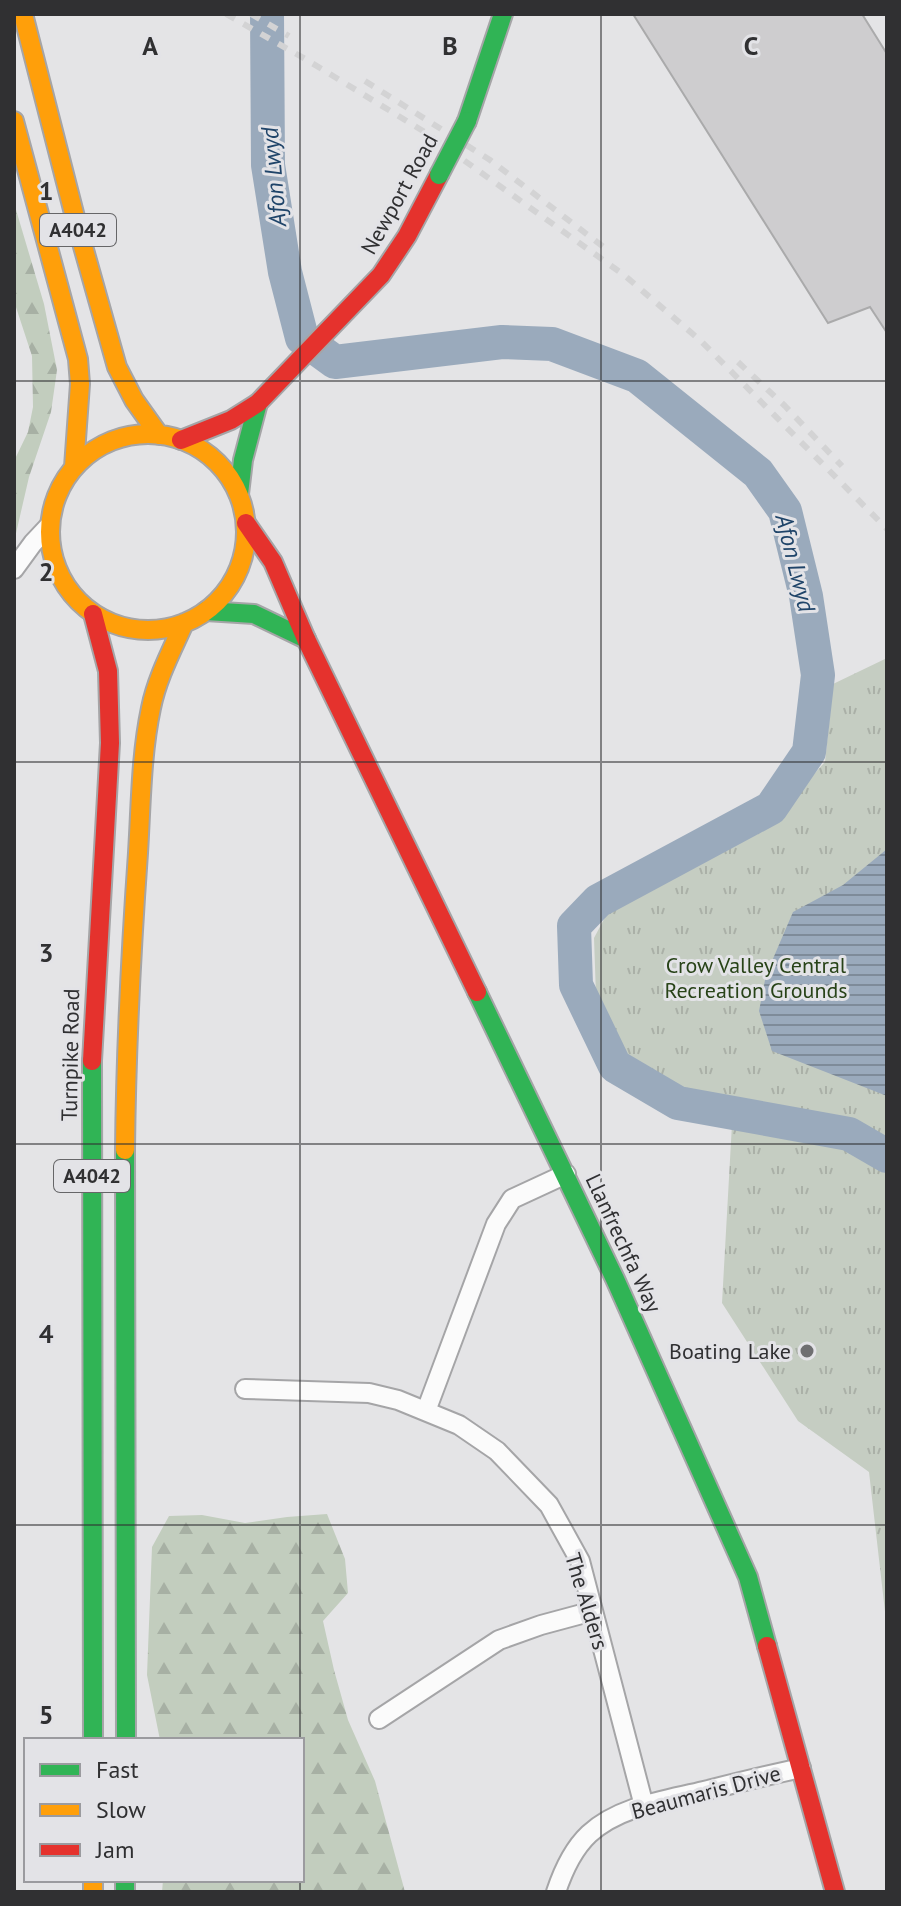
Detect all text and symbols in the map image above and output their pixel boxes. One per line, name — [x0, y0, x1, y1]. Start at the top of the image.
text: A — [142, 29, 158, 62]
text: B — [442, 29, 458, 62]
text: C — [744, 29, 758, 62]
water label: Afon Lwyd — [254, 125, 293, 229]
street label: Newport Road — [354, 129, 444, 259]
text: 1 — [39, 174, 53, 207]
road number: A4042 — [40, 214, 116, 246]
water label: Afon Lwyd — [768, 510, 823, 616]
text: 2 — [39, 555, 53, 588]
text: 3 — [39, 936, 53, 969]
park label: Crow Valley Central Recreation Grounds — [664, 951, 848, 1004]
street label: Turnpike Road — [55, 988, 85, 1122]
road number: A4042 — [54, 1160, 130, 1192]
street label: Llanfrechfa Way — [580, 1169, 669, 1318]
text: 4 — [39, 1317, 54, 1350]
place label: Boating Lake — [669, 1337, 791, 1365]
marker: Boating Lake — [798, 1342, 816, 1360]
street label: The Alders — [559, 1549, 615, 1653]
text: 5 — [39, 1698, 53, 1731]
legend — [24, 1738, 304, 1882]
text: Fast — [96, 1754, 139, 1785]
street label: Beaumaris Drive — [628, 1759, 784, 1825]
text: Slow — [96, 1794, 146, 1825]
text: Jam — [95, 1834, 134, 1865]

